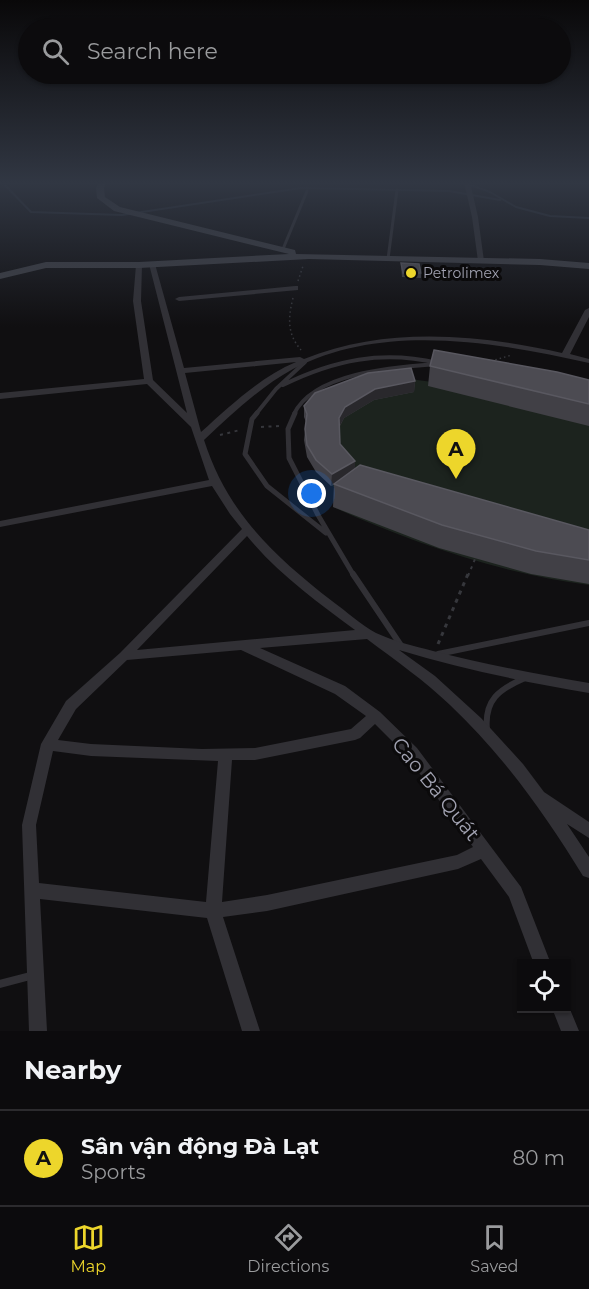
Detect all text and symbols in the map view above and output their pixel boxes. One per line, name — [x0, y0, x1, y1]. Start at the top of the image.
search box — [18, 18, 571, 84]
icon: search — [39, 35, 72, 68]
text: Search here — [87, 38, 218, 65]
place label: Petrolimex — [423, 264, 500, 282]
marker: Petrolimex — [404, 266, 418, 280]
pin: A — [436, 430, 476, 479]
your location — [297, 479, 326, 508]
street label: Cao Bá Quát — [387, 733, 485, 845]
map controls — [517, 959, 571, 1013]
button: locate — [517, 959, 571, 1013]
text: Nearby — [24, 1054, 121, 1086]
text: Sân vận động Đà Lạt — [81, 1133, 319, 1160]
text: A — [36, 1146, 51, 1170]
text: 80 m — [513, 1146, 565, 1170]
text: Sports — [81, 1160, 146, 1184]
tab: Map — [71, 1221, 106, 1276]
tab: Directions — [247, 1221, 329, 1276]
tab: Saved — [470, 1221, 518, 1276]

